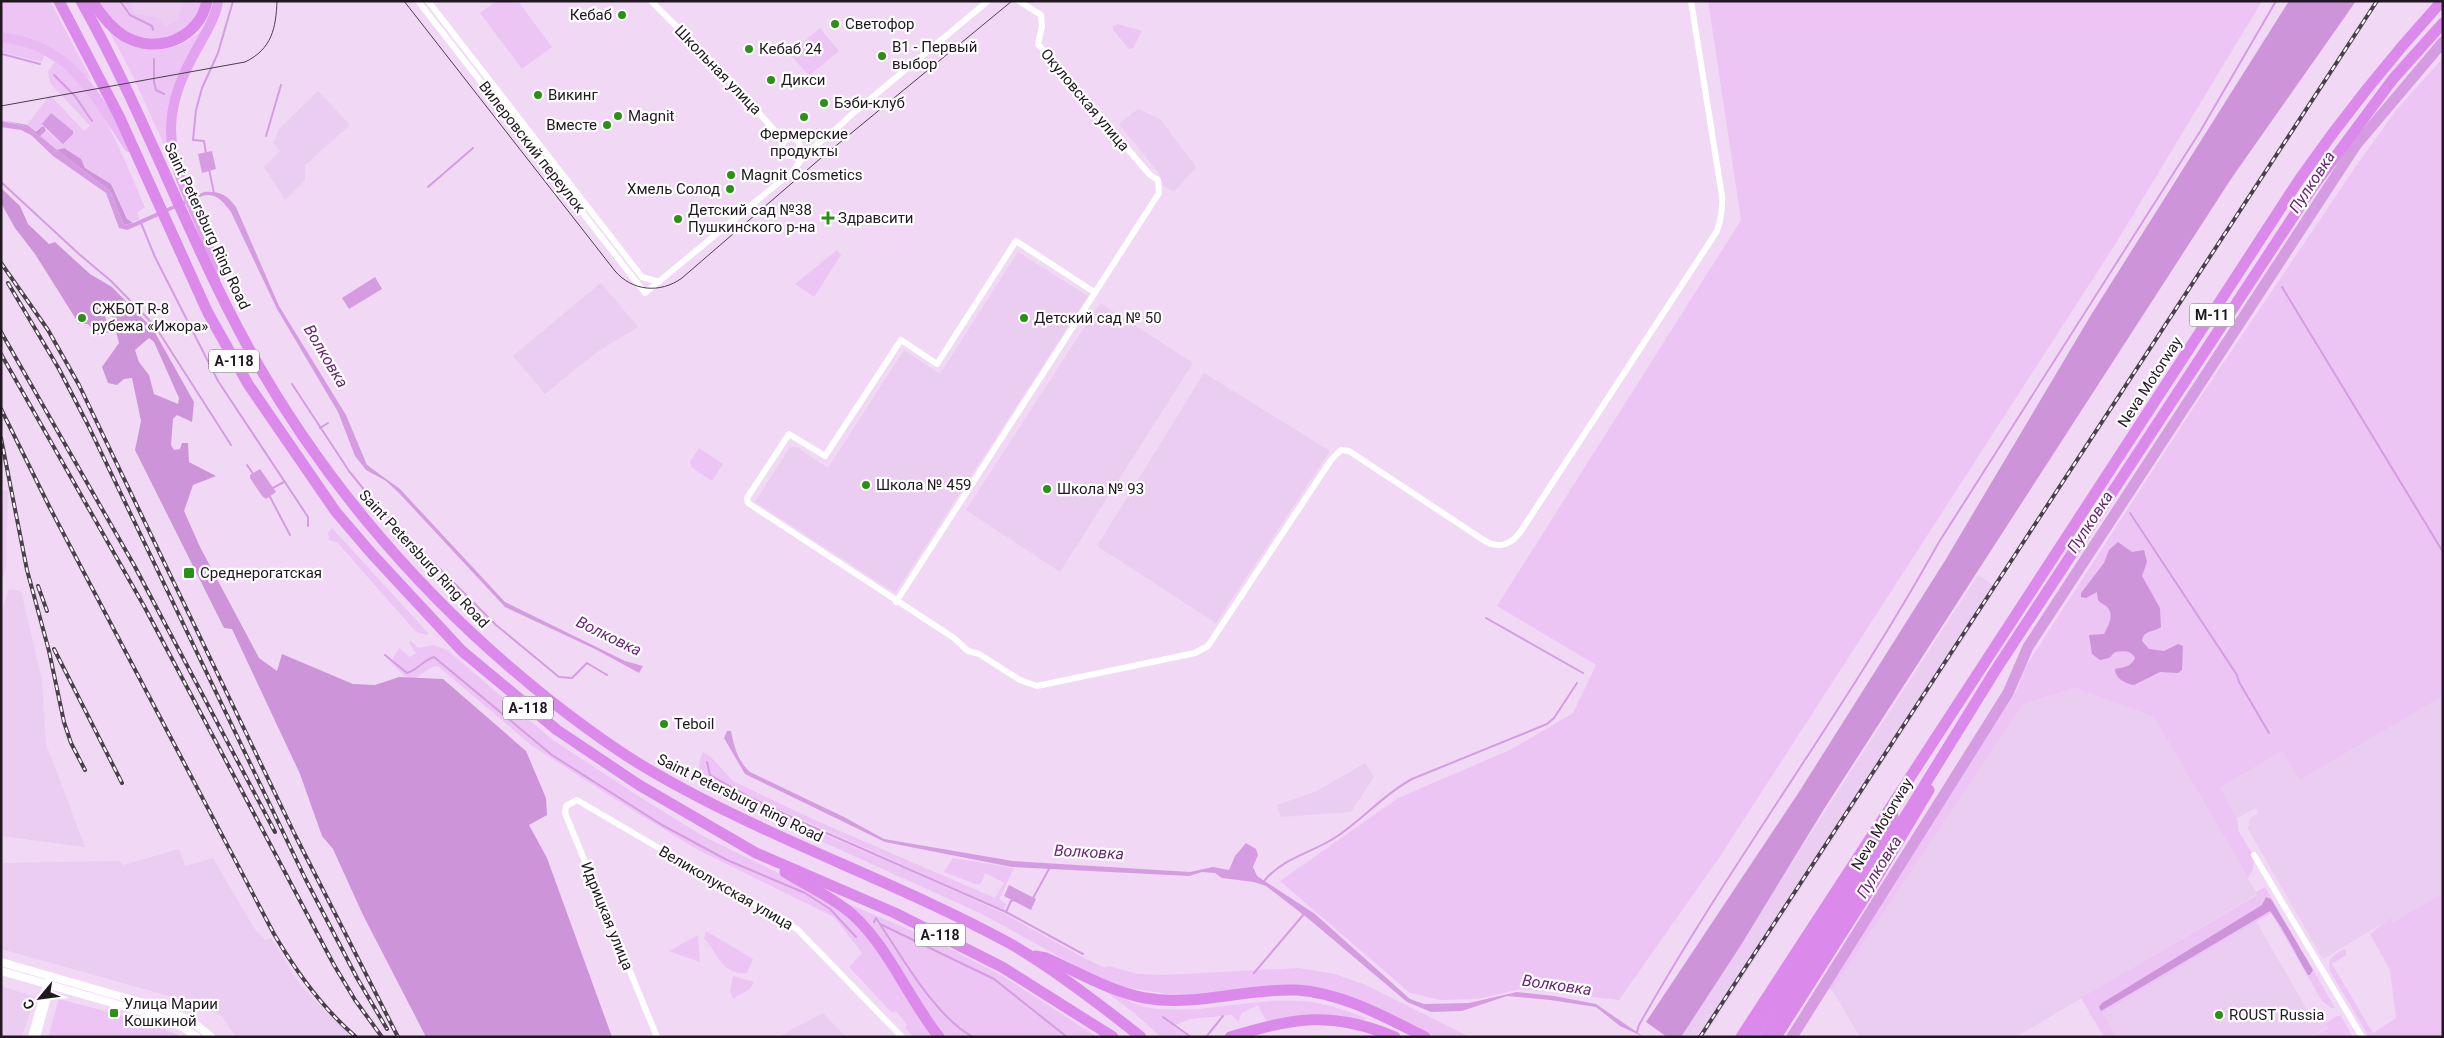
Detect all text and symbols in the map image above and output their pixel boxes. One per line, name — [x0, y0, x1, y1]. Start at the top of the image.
place label: Кебаб — [570, 6, 612, 24]
marker: Кебаб — [616, 9, 628, 21]
place label: Светофор — [845, 15, 915, 33]
marker: Светофор — [829, 18, 841, 30]
street label: Школьная улица — [671, 22, 765, 118]
place label: В1 - Первый выбор — [892, 38, 977, 73]
place label: Кебаб 24 — [759, 40, 822, 58]
marker: Кебаб 24 — [743, 43, 755, 55]
street label: Окуловская улица — [1037, 45, 1133, 155]
marker: В1 - Первый выбор — [876, 50, 888, 62]
place label: Дикси — [781, 71, 825, 89]
marker: Дикси — [765, 74, 777, 86]
street label: Вилеровский переулок — [475, 78, 589, 216]
place label: Викинг — [548, 86, 598, 104]
marker: Викинг — [532, 89, 544, 101]
place label: Бэби-клуб — [834, 94, 905, 112]
marker: Бэби-клуб — [818, 97, 830, 109]
place label: Magnit — [628, 107, 675, 125]
marker: Magnit — [612, 110, 624, 122]
marker: Фермерские продукты — [798, 111, 810, 123]
place label: Вместе — [546, 116, 597, 134]
marker: Вместе — [601, 119, 613, 131]
place label: Фермерские продукты — [760, 125, 848, 160]
street label: Saint Petersburg Ring Road — [160, 140, 254, 312]
water label: Пулковка — [2285, 148, 2339, 216]
place label: Magnit Cosmetics — [741, 166, 863, 184]
marker: Magnit Cosmetics — [725, 169, 737, 181]
place label: Хмель Солод — [627, 180, 720, 198]
marker: Хмель Солод — [724, 183, 736, 195]
place label: Детский сад №38 Пушкинского р-на — [688, 201, 816, 236]
place label: Здравсити — [838, 209, 914, 227]
marker: Здравсити — [822, 212, 834, 224]
marker: Детский сад №38 Пушкинского р-на — [672, 213, 684, 225]
place label: СЖБОТ R-8 рубежа «Ижора» — [92, 300, 208, 335]
road number: М-11 — [2190, 304, 2234, 326]
place label: Детский сад № 50 — [1034, 309, 1162, 327]
marker: СЖБОТ R-8 рубежа «Ижора» — [76, 312, 88, 324]
marker: Детский сад № 50 — [1018, 312, 1030, 324]
water label: Волковка — [300, 321, 352, 391]
street label: Neva Motorway — [2114, 333, 2186, 431]
road number: А-118 — [209, 350, 259, 372]
place label: Школа № 459 — [876, 476, 972, 494]
marker: Школа № 459 — [860, 479, 872, 491]
place label: Школа № 93 — [1057, 480, 1144, 498]
marker: Школа № 93 — [1041, 483, 1053, 495]
street label: Saint Petersburg Ring Road — [355, 486, 493, 632]
water label: Пулковка — [2063, 488, 2117, 556]
place label: Среднерогатская — [200, 564, 322, 582]
marker: Среднерогатская — [182, 566, 196, 580]
water label: Волковка — [573, 612, 645, 660]
road number: А-118 — [503, 696, 553, 720]
place label: Teboil — [674, 715, 714, 733]
marker: Teboil — [658, 718, 670, 730]
street label: Saint Petersburg Ring Road — [654, 750, 826, 846]
street label: Neva Motorway — [1847, 775, 1917, 873]
water label: Пулковка — [1852, 832, 1906, 902]
water label: Волковка — [1053, 841, 1125, 863]
street label: Великолукская улица — [656, 842, 796, 934]
street label: Идрицкая улица — [577, 859, 637, 973]
road number: А-118 — [915, 924, 965, 946]
water label: Волковка — [1521, 971, 1593, 999]
north arrow — [15, 973, 65, 1023]
place label: Улица Марии Кошкиной — [124, 995, 218, 1030]
text: С — [19, 996, 38, 1012]
place label: ROUST Russia — [2229, 1006, 2324, 1024]
marker: Улица Марии Кошкиной — [108, 1007, 120, 1019]
marker: ROUST Russia — [2213, 1009, 2225, 1021]

